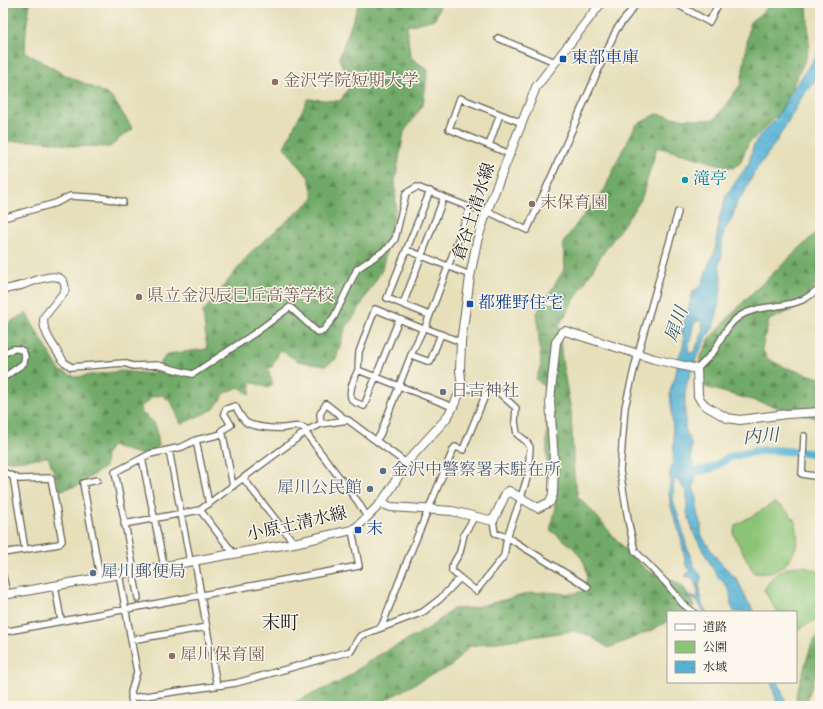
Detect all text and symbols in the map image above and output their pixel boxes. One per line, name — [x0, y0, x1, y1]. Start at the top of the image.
place label: 東部車庫 — [571, 47, 639, 71]
marker: 東部車庫 — [558, 54, 568, 64]
place label: 金沢学院短期大学 — [283, 70, 419, 94]
marker: 金沢学院短期大学 — [270, 77, 280, 87]
street label: 倉谷土清水線 — [448, 160, 502, 264]
place label: 滝亭 — [693, 168, 727, 192]
marker: 滝亭 — [680, 175, 690, 185]
place label: 末保育園 — [540, 192, 608, 216]
marker: 末保育園 — [527, 199, 537, 209]
place label: 県立金沢辰巳丘高等学校 — [147, 285, 334, 309]
marker: 県立金沢辰巳丘高等学校 — [134, 292, 144, 302]
place label: 都雅野住宅 — [478, 292, 563, 316]
marker: 都雅野住宅 — [465, 299, 475, 309]
water label: 犀川 — [660, 302, 697, 346]
place label: 日吉神社 — [451, 380, 519, 404]
marker: 日吉神社 — [438, 387, 448, 397]
water label: 内川 — [742, 424, 782, 452]
place label: 金沢中警察署末駐在所 — [391, 459, 561, 483]
marker: 金沢中警察署末駐在所 — [378, 466, 388, 476]
place label: 犀川公民館 — [277, 477, 362, 501]
marker: 犀川公民館 — [365, 484, 375, 494]
street label: 小原土清水線 — [245, 502, 349, 548]
place label: 末 — [366, 518, 383, 542]
marker: 末 — [353, 525, 363, 535]
place label: 犀川郵便局 — [101, 561, 186, 585]
marker: 犀川郵便局 — [88, 568, 98, 578]
district label: 末町 — [261, 611, 299, 638]
legend — [667, 611, 797, 683]
text: 道路 — [703, 619, 727, 637]
text: 公園 — [703, 639, 727, 657]
place label: 犀川保育園 — [180, 644, 265, 668]
marker: 犀川保育園 — [167, 651, 177, 661]
text: 水域 — [703, 659, 727, 677]

